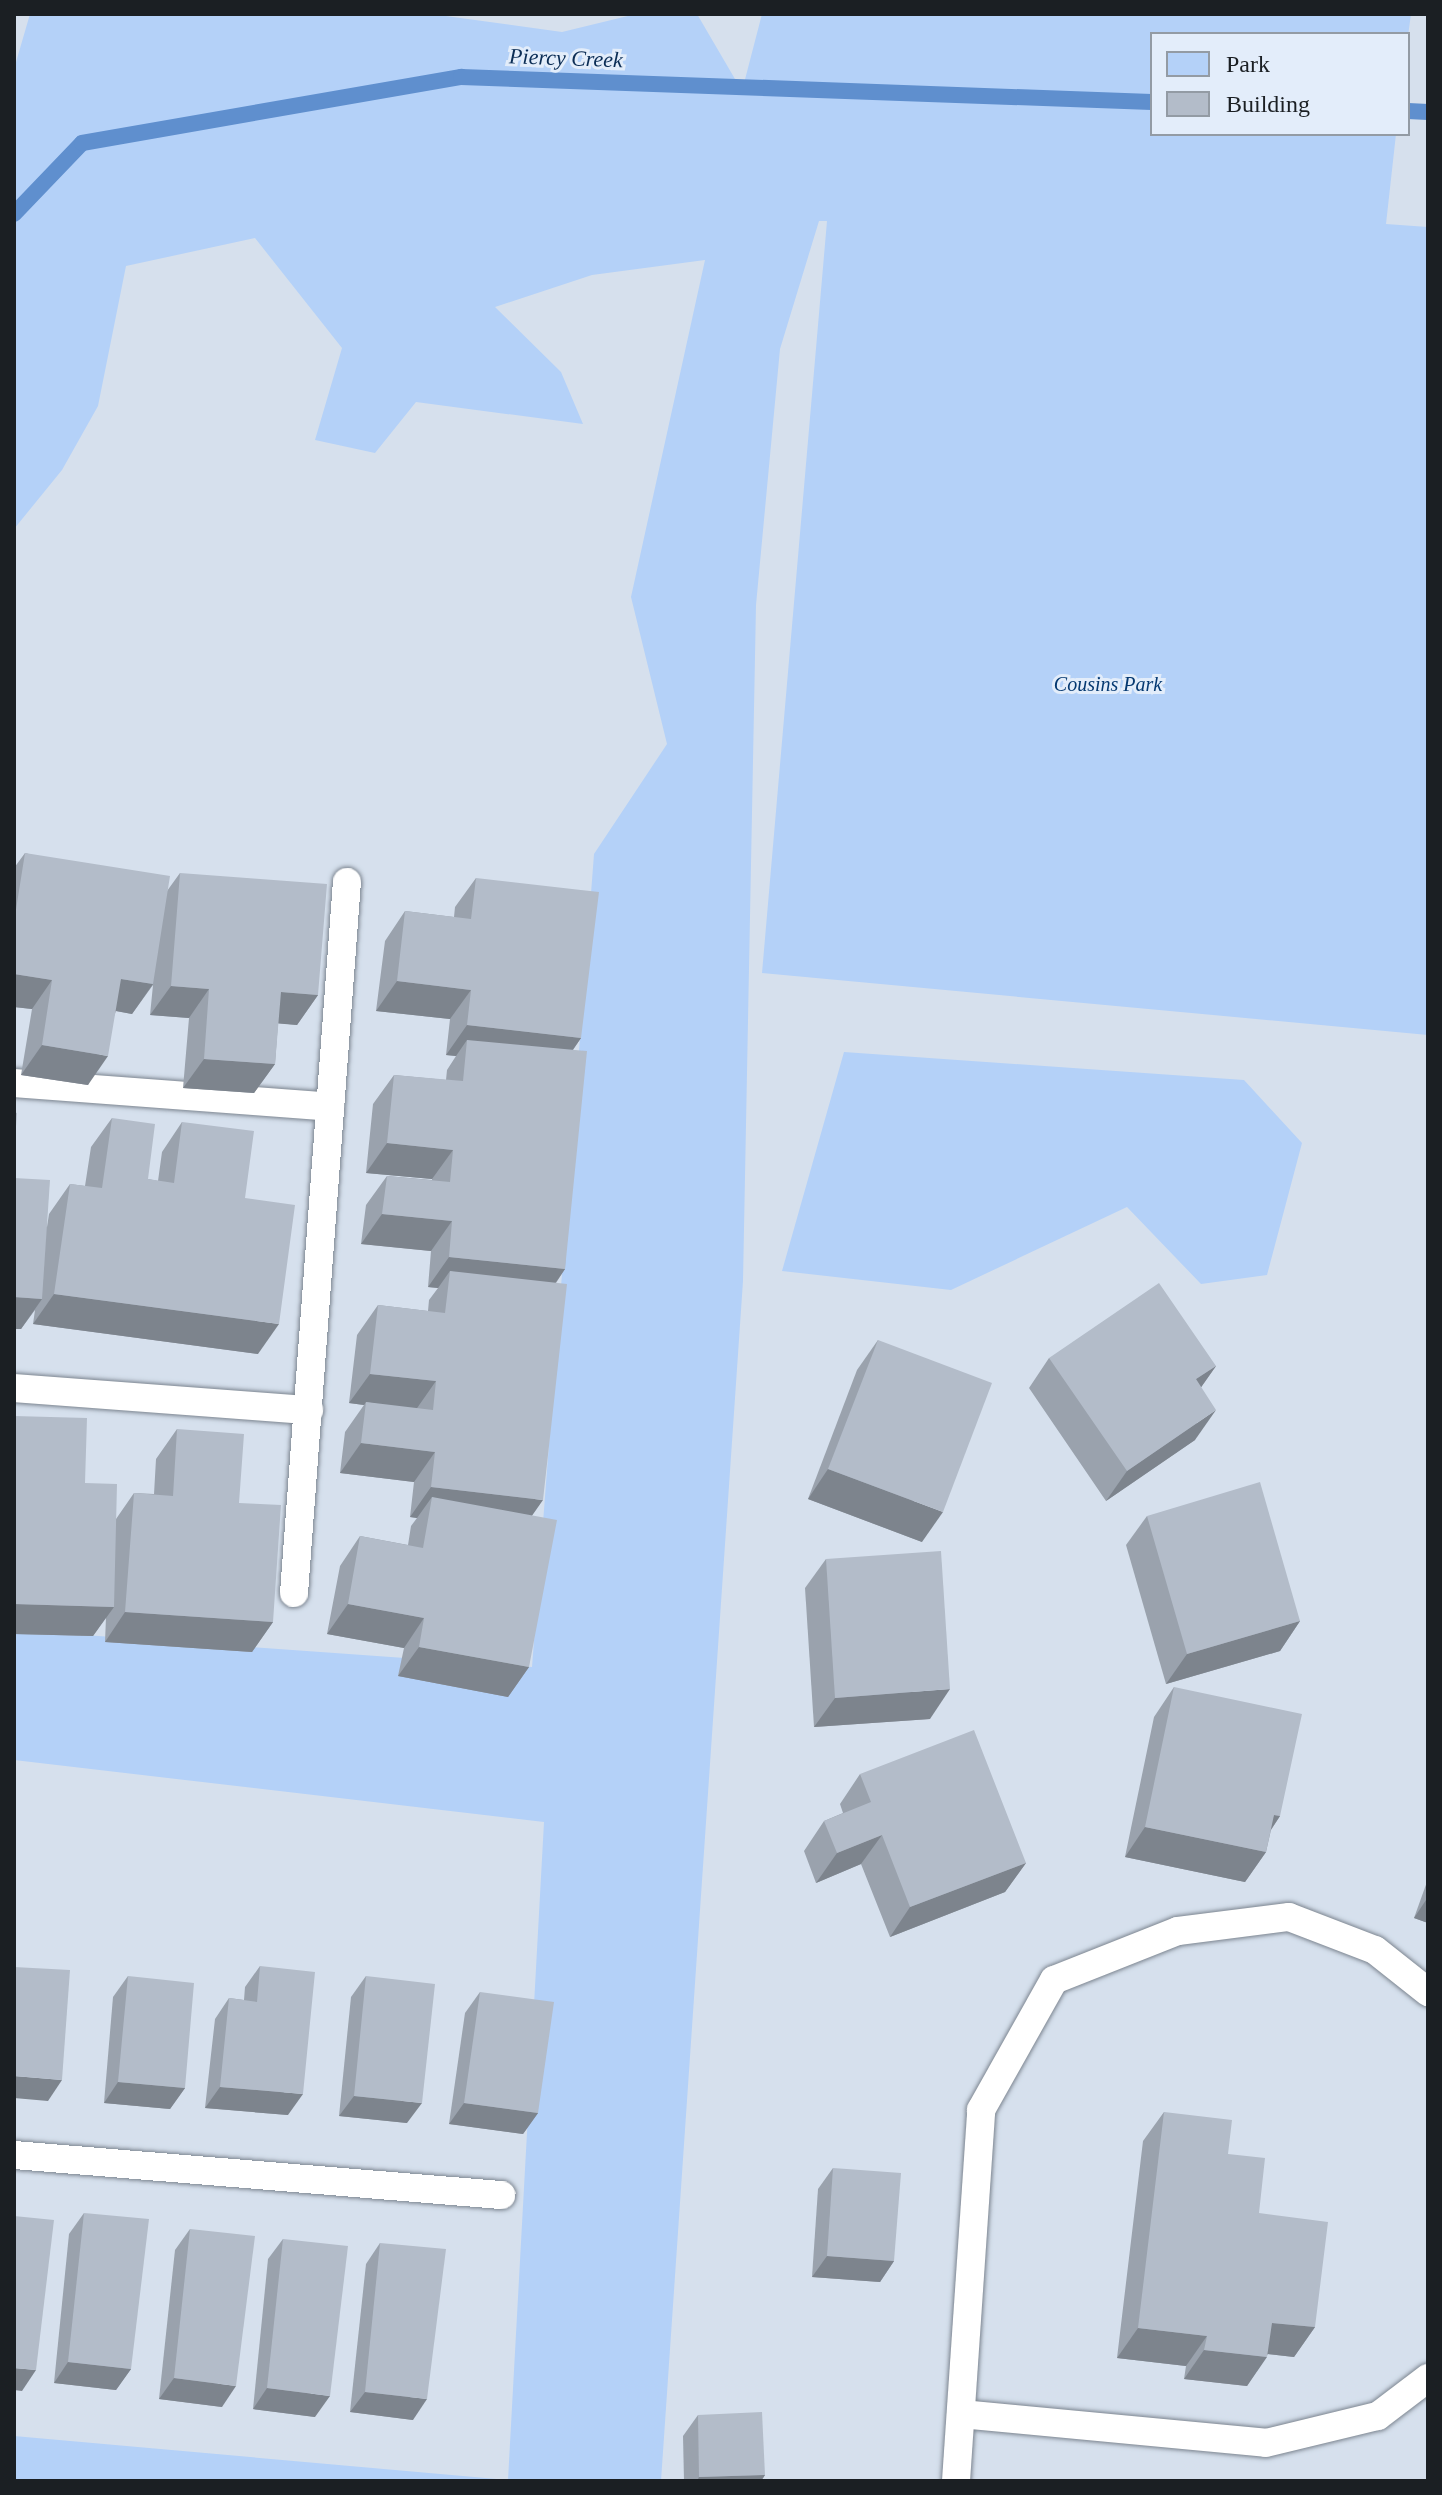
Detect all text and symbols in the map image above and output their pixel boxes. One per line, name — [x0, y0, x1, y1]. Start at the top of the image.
legend — [1150, 32, 1410, 136]
water label: Piercy Creek — [509, 43, 623, 73]
text: Park — [1226, 51, 1270, 77]
text: Building — [1226, 91, 1310, 117]
park label: Cousins Park — [1054, 672, 1162, 696]

